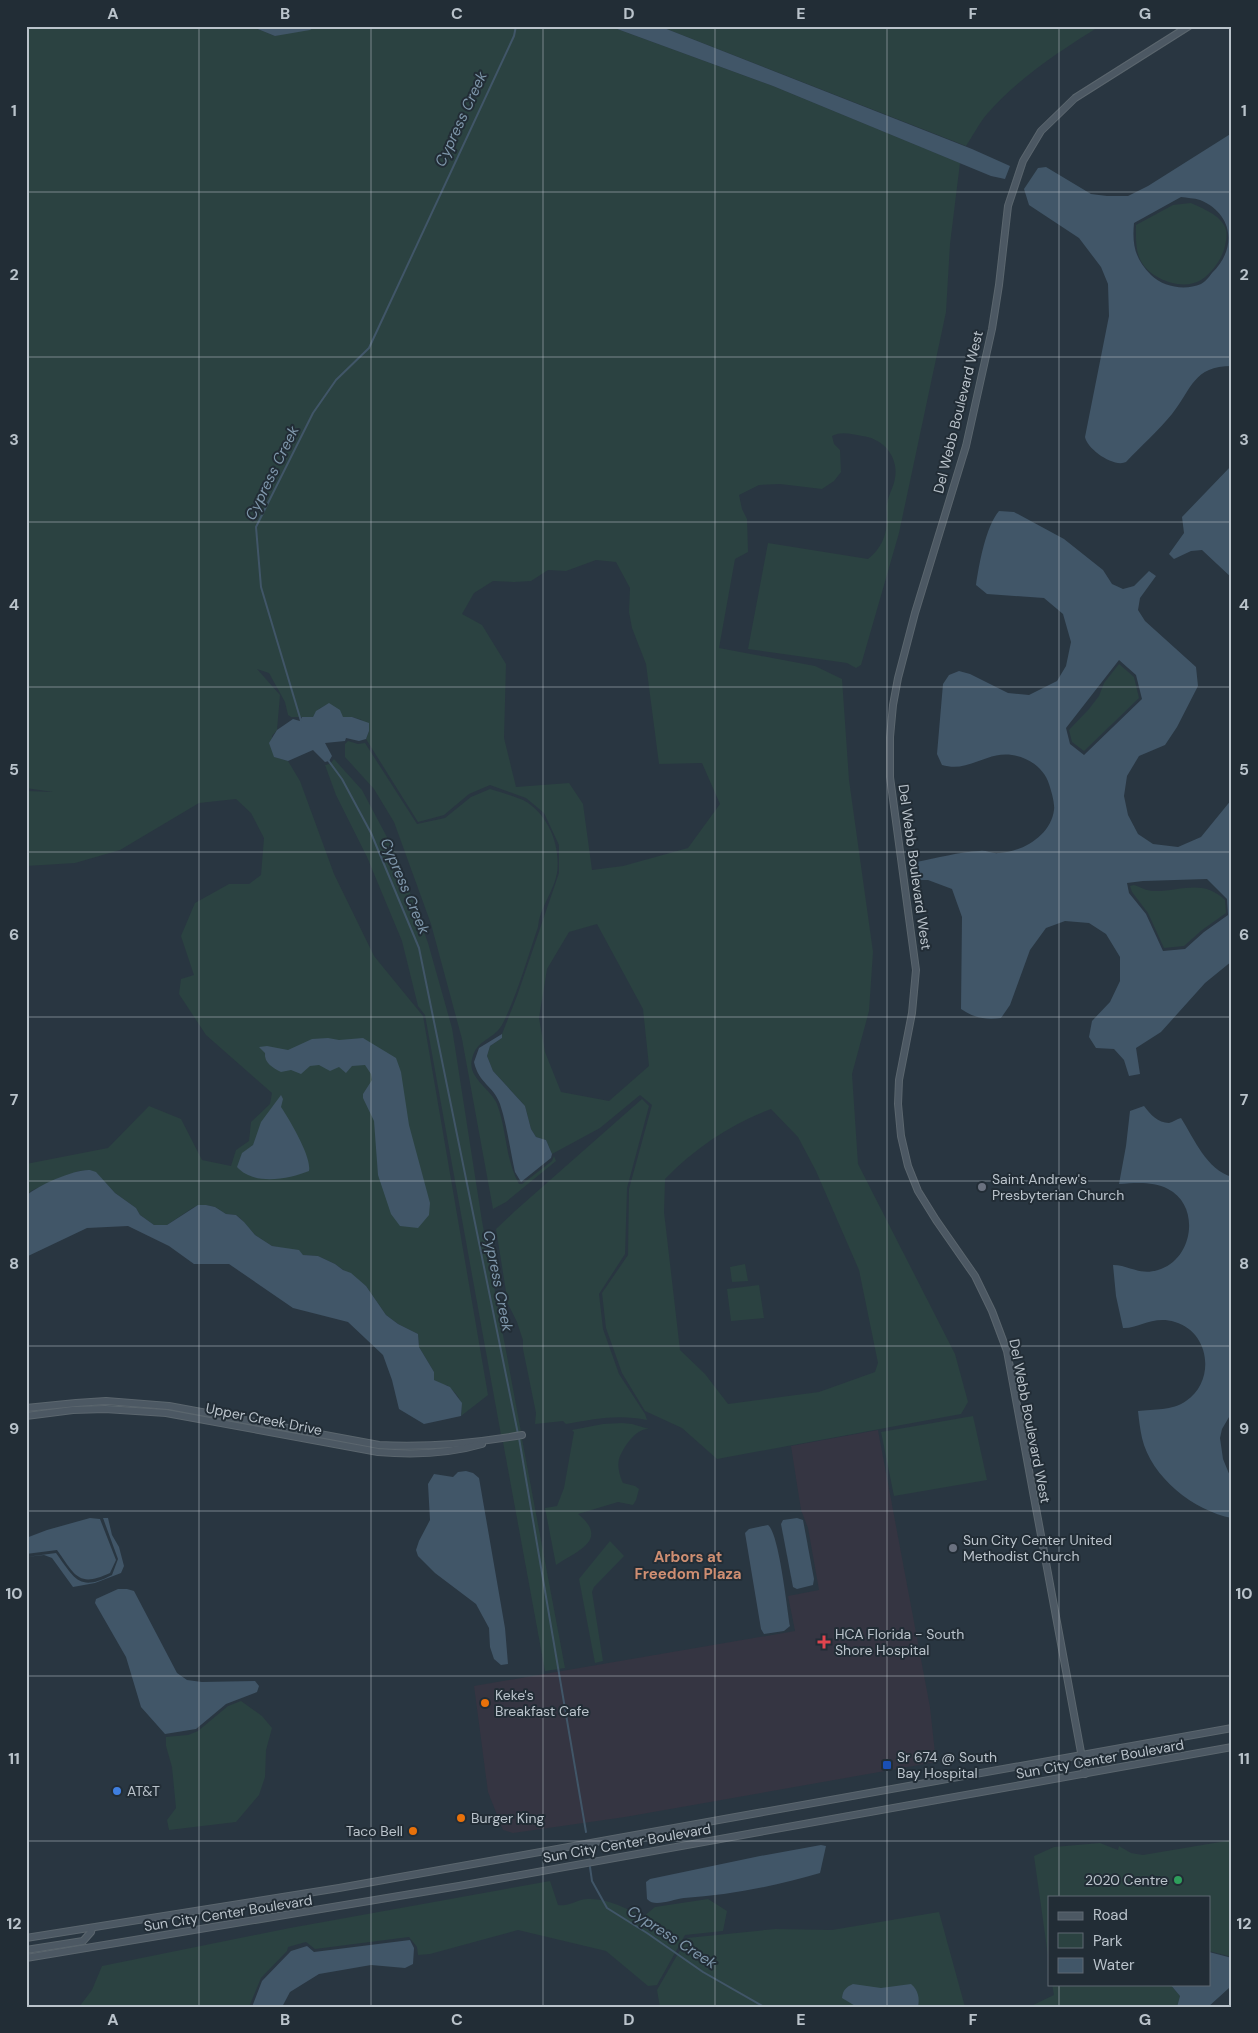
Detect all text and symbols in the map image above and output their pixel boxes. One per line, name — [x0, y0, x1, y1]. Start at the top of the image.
text: A — [107, 3, 119, 24]
text: B — [280, 3, 290, 24]
text: C — [451, 3, 463, 24]
text: D — [623, 3, 635, 24]
text: E — [796, 3, 806, 24]
text: F — [969, 3, 978, 24]
text: G — [1139, 3, 1151, 24]
water label: Cypress Creek — [430, 68, 492, 170]
text: 1 — [11, 100, 17, 121]
text: 1 — [1241, 100, 1247, 121]
text: 2 — [9, 264, 19, 285]
text: 2 — [1239, 264, 1249, 285]
street label: Del Webb Boulevard West — [929, 329, 987, 495]
water label: Cypress Creek — [241, 422, 304, 524]
text: 3 — [9, 429, 19, 450]
text: 3 — [1239, 429, 1249, 450]
text: 4 — [9, 594, 19, 615]
text: 4 — [1239, 594, 1249, 615]
text: 5 — [9, 759, 19, 780]
text: 5 — [1239, 759, 1249, 780]
street label: Del Webb Boulevard West — [894, 783, 936, 951]
water label: Cypress Creek — [376, 835, 434, 937]
text: 6 — [9, 924, 19, 945]
text: 6 — [1239, 924, 1249, 945]
text: 7 — [10, 1089, 19, 1110]
text: 7 — [1240, 1089, 1249, 1110]
place label: Saint Andrew's Presbyterian Church — [992, 1170, 1124, 1204]
marker: Saint Andrew's Presbyterian Church — [976, 1181, 988, 1193]
water label: Cypress Creek — [478, 1229, 518, 1334]
text: 8 — [9, 1253, 19, 1274]
text: 8 — [1239, 1253, 1249, 1274]
street label: Del Webb Boulevard West — [1005, 1337, 1055, 1505]
street label: Upper Creek Drive — [204, 1399, 324, 1439]
text: 9 — [9, 1418, 19, 1439]
text: 9 — [1239, 1418, 1249, 1439]
place label: Sun City Center United Methodist Church — [963, 1531, 1112, 1565]
marker: Sun City Center United Methodist Church — [947, 1542, 959, 1554]
district label: Arbors at Freedom Plaza — [634, 1547, 742, 1584]
text: 10 — [5, 1583, 23, 1604]
text: 10 — [1235, 1583, 1253, 1604]
place label: HCA Florida - South Shore Hospital — [835, 1625, 964, 1659]
marker: HCA Florida - South Shore Hospital — [817, 1635, 831, 1649]
place label: Keke's Breakfast Cafe — [495, 1686, 589, 1720]
marker: Keke's Breakfast Cafe — [479, 1697, 491, 1709]
street label: Sun City Center Boulevard — [1015, 1735, 1185, 1783]
text: 11 — [8, 1748, 20, 1769]
place label: Sr 674 @ South Bay Hospital — [897, 1748, 997, 1782]
text: 11 — [1238, 1748, 1250, 1769]
marker: Sr 674 @ South Bay Hospital — [881, 1759, 893, 1771]
place label: AT&T — [127, 1782, 160, 1800]
marker: AT&T — [111, 1785, 123, 1797]
place label: Burger King — [471, 1809, 544, 1827]
marker: Burger King — [455, 1812, 467, 1824]
street label: Sun City Center Boulevard — [542, 1819, 712, 1867]
place label: Taco Bell — [346, 1822, 403, 1840]
marker: Taco Bell — [407, 1825, 419, 1837]
place label: 2020 Centre — [1085, 1871, 1168, 1889]
marker: 2020 Centre — [1172, 1874, 1184, 1886]
street label: Sun City Center Boulevard — [142, 1891, 314, 1935]
legend — [1048, 1896, 1210, 1986]
water label: Cypress Creek — [623, 1901, 721, 1974]
text: Road — [1093, 1905, 1128, 1925]
text: 12 — [6, 1913, 22, 1934]
text: 12 — [1236, 1913, 1252, 1934]
text: Park — [1093, 1931, 1123, 1951]
text: Water — [1093, 1955, 1135, 1975]
text: A — [107, 2009, 119, 2030]
text: B — [280, 2009, 290, 2030]
text: C — [451, 2009, 463, 2030]
text: D — [623, 2009, 635, 2030]
text: E — [796, 2009, 806, 2030]
text: F — [969, 2009, 978, 2030]
text: G — [1139, 2009, 1151, 2030]

